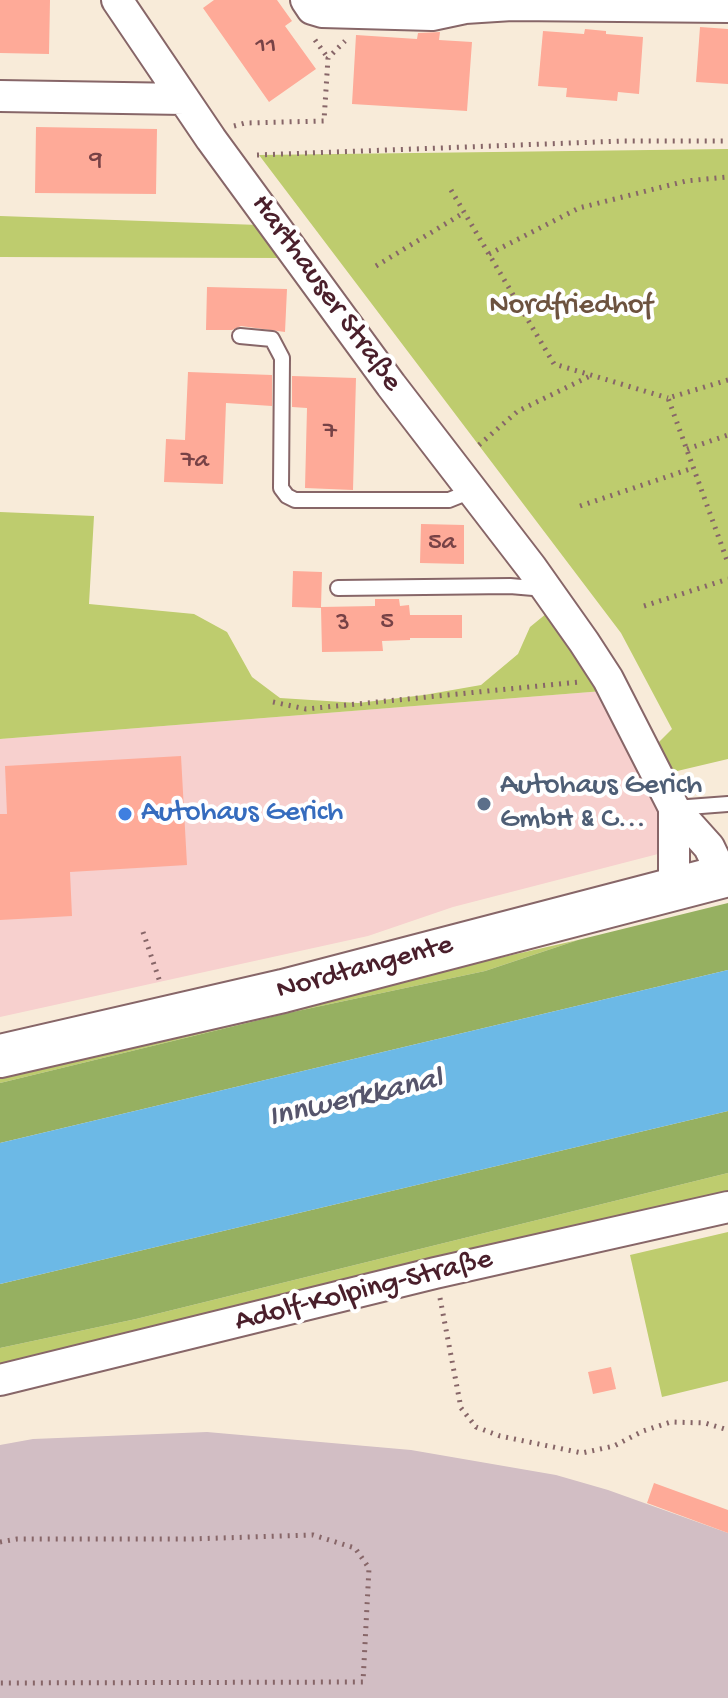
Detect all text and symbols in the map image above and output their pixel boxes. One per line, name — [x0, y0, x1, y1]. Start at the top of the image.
house number: 11 — [256, 32, 276, 64]
house number: 9 — [89, 145, 103, 177]
street label: Harthauser Straße — [241, 188, 409, 400]
park label: Nordfriedhof — [489, 289, 653, 325]
house number: 7 — [323, 417, 337, 449]
house number: 7a — [181, 446, 209, 478]
house number: 5a — [428, 528, 456, 560]
house number: 5 — [380, 607, 394, 639]
house number: 3 — [336, 609, 350, 641]
place label: Autohaus Gerich GmbH & C... — [500, 769, 702, 840]
marker: Autohaus Gerich GmbH & C... — [475, 795, 493, 813]
place label: Autohaus Gerich — [141, 796, 343, 832]
marker: Autohaus Gerich — [116, 805, 134, 823]
street label: Nordtangente — [273, 928, 457, 1010]
water label: Innwerkkanal — [265, 1061, 447, 1139]
street label: Adolf-Kolping-Straße — [232, 1243, 496, 1341]

